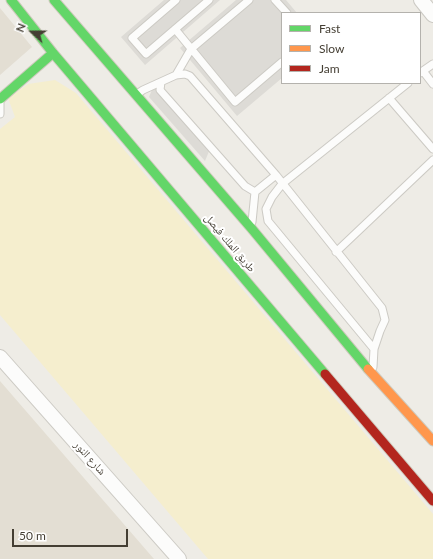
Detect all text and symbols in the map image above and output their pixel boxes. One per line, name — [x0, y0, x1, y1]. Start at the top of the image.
north arrow — [12, 12, 52, 52]
legend — [281, 12, 421, 84]
text: N — [13, 21, 28, 34]
text: Fast — [319, 21, 340, 36]
text: Slow — [319, 41, 344, 56]
text: Jam — [319, 61, 340, 76]
street label: طريق الملك فيصل — [202, 211, 258, 275]
street label: شارع النور — [71, 438, 109, 478]
scale bar — [14, 521, 130, 547]
text: 50 m — [19, 528, 46, 543]

